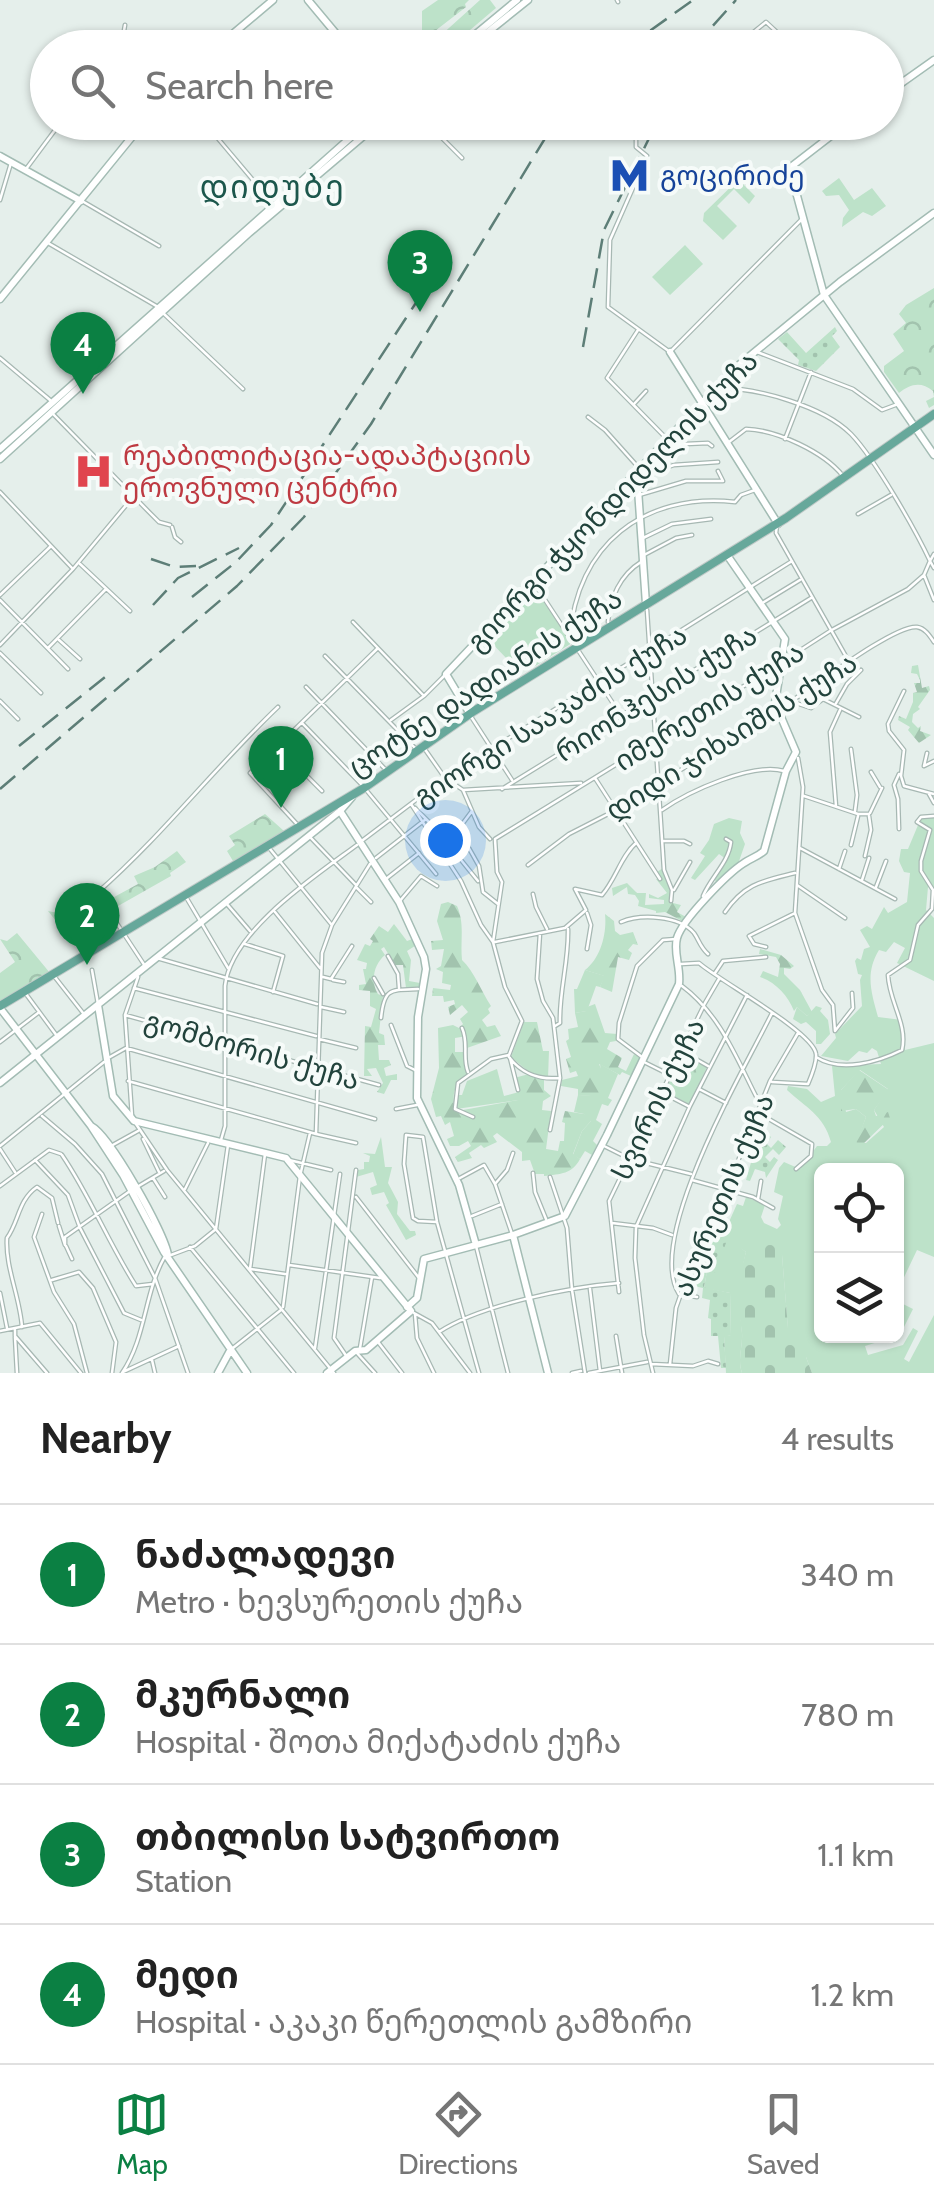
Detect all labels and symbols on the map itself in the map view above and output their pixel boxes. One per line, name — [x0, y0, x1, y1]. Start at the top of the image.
metro station icon: გოცირიძე — [609, 154, 651, 196]
place label: გოცირიძე — [660, 158, 805, 192]
district label: დიდუბე — [200, 167, 346, 207]
pin: 3 — [388, 230, 452, 312]
pin: 4 — [51, 312, 116, 394]
street label: გიორგი ჭყონდიდელის ქუჩა — [459, 344, 765, 658]
place label: რეაბილიტაცია-ადაპტაციის ეროვნული ცენტრი — [123, 438, 531, 504]
hospital icon: რეაბილიტაცია-ადაპტაციის ეროვნული ცენტრი — [72, 450, 114, 492]
street label: ცოტნე დადიანის ქუჩა — [342, 581, 628, 783]
street label: გიორგი სააკაძის ქუჩა — [407, 617, 693, 813]
street label: რიონჰესის ქუჩა — [549, 617, 763, 769]
street label: იმერეთის ქუჩა — [608, 634, 810, 778]
street label: დიდი ჯიხაიშის ქუჩა — [599, 645, 863, 827]
pin: 1 — [248, 726, 314, 808]
your location — [420, 815, 471, 866]
pin: 2 — [54, 882, 120, 965]
street label: გომბორის ქუჩა — [140, 1003, 364, 1097]
street label: სვირის ქუჩა — [604, 1013, 712, 1185]
street label: ასურეთის ქუჩა — [665, 1089, 781, 1301]

